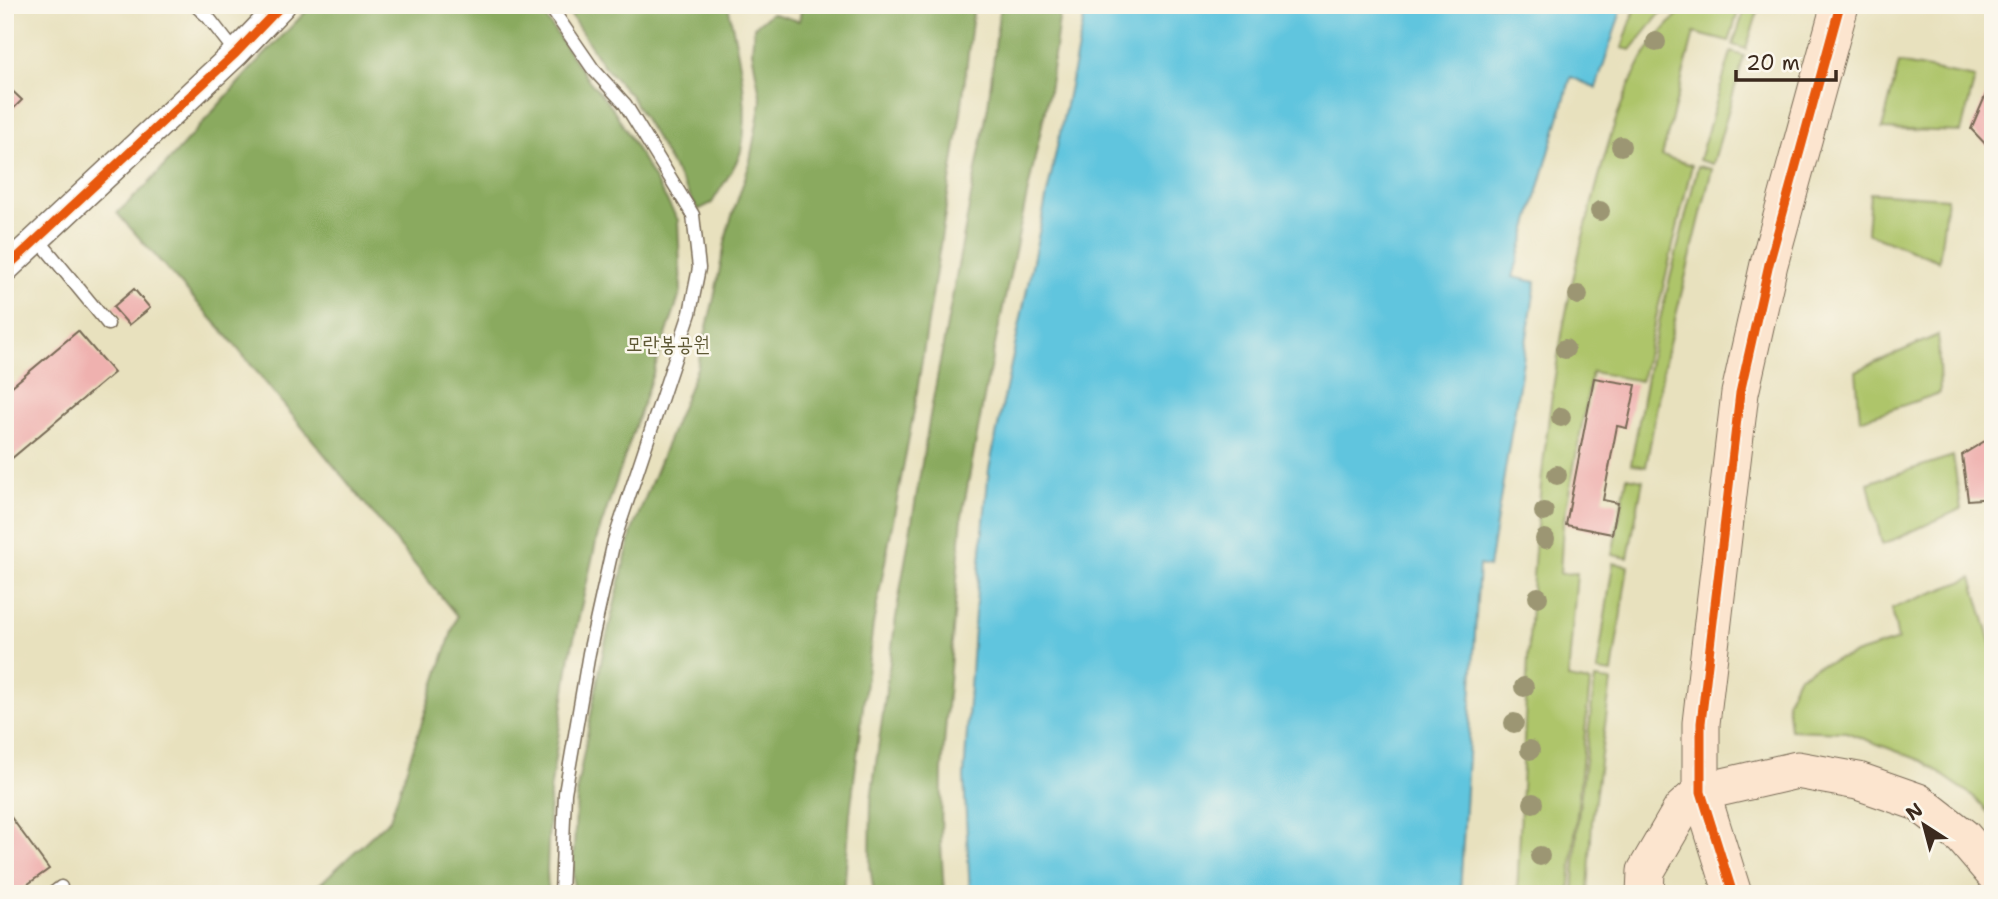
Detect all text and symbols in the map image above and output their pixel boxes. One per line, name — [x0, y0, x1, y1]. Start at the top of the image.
scale bar — [1736, 38, 1835, 82]
text: 20 m — [1746, 49, 1800, 77]
park label: 모란봉공원 — [626, 330, 710, 358]
north arrow — [1890, 790, 1960, 860]
text: N — [1901, 797, 1928, 826]

